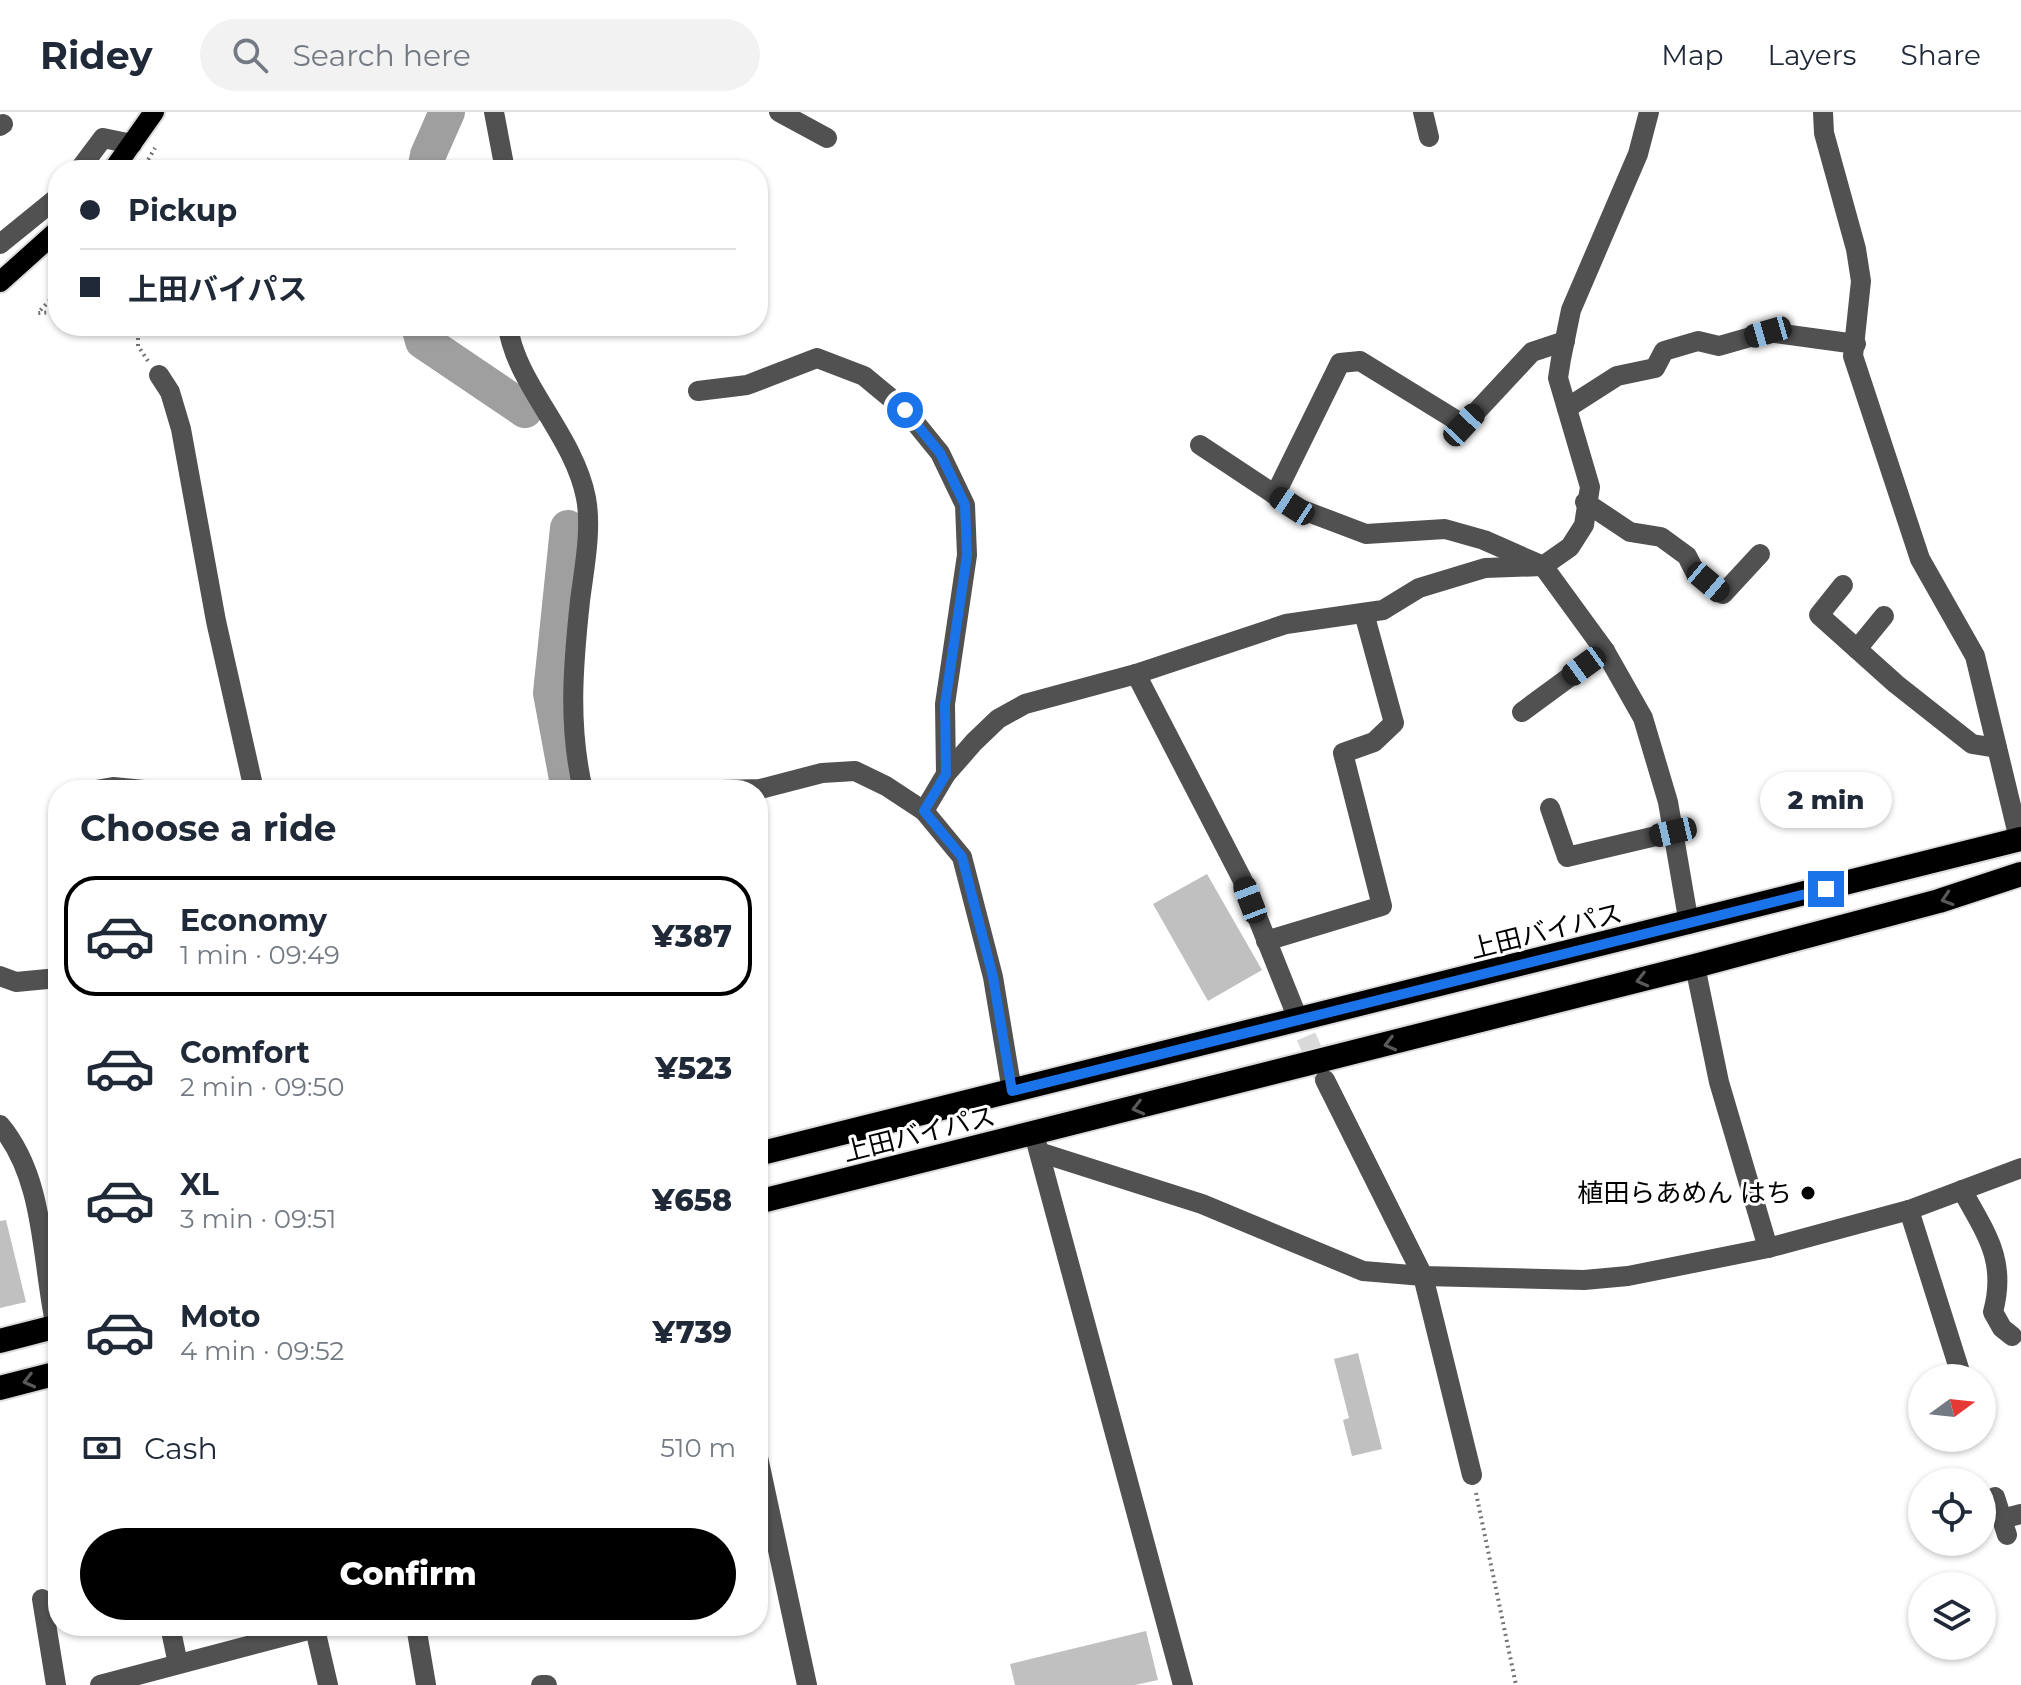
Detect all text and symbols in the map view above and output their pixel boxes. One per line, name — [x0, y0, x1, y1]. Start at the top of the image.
search box — [200, 19, 760, 91]
text: Ridey — [40, 32, 152, 79]
icon: search — [228, 33, 272, 77]
text: Search here — [292, 37, 471, 74]
text: Map — [1661, 38, 1724, 72]
text: Layers — [1768, 38, 1857, 72]
text: Share — [1901, 38, 1981, 72]
text: Pickup — [128, 192, 237, 229]
text: 上田バイパス — [128, 271, 307, 308]
car — [1742, 314, 1794, 350]
route start — [887, 392, 923, 428]
car — [1439, 399, 1489, 451]
car — [1265, 483, 1319, 529]
car — [1682, 557, 1734, 607]
car — [1558, 642, 1610, 690]
callout: 2 min — [1760, 773, 1892, 829]
text: 2 min — [1788, 784, 1864, 816]
text: Choose a ride — [80, 806, 337, 850]
car — [1647, 815, 1699, 849]
route end — [1808, 871, 1844, 907]
car — [1230, 873, 1270, 927]
one-way arrow — [1941, 889, 1955, 905]
street label: 上田バイパス — [1467, 897, 1625, 965]
icon: car — [84, 900, 156, 972]
text: Economy — [180, 902, 327, 939]
text: ¥387 — [652, 918, 732, 955]
text: 1 min · 09:49 — [180, 939, 340, 971]
one-way arrow — [1635, 970, 1649, 987]
icon: car — [84, 1032, 156, 1104]
text: Comfort — [180, 1034, 310, 1071]
one-way arrow — [1383, 1034, 1397, 1051]
text: ¥523 — [655, 1050, 732, 1087]
text: 2 min · 09:50 — [180, 1071, 344, 1103]
one-way arrow — [1131, 1099, 1145, 1116]
street label: 上田バイパス — [840, 1100, 998, 1168]
icon: car — [84, 1164, 156, 1236]
text: XL — [180, 1166, 219, 1203]
place label: 植田らあめん はち — [1577, 1177, 1792, 1209]
text: ¥658 — [652, 1182, 732, 1219]
marker: 植田らあめん はち — [1799, 1184, 1817, 1202]
text: 3 min · 09:51 — [180, 1203, 336, 1235]
icon: car — [84, 1296, 156, 1368]
text: Moto — [180, 1298, 261, 1335]
text: ¥739 — [652, 1314, 732, 1351]
text: 4 min · 09:52 — [180, 1335, 344, 1367]
north arrow — [1908, 1364, 1996, 1452]
map controls — [1908, 1364, 1996, 1660]
one-way arrow — [23, 1371, 36, 1388]
icon: cash — [80, 1426, 124, 1470]
text: Cash — [144, 1430, 218, 1467]
text: 510 m — [660, 1432, 736, 1464]
button: locate — [1908, 1468, 1996, 1556]
button: Confirm — [80, 1528, 736, 1620]
button: layers — [1908, 1572, 1996, 1660]

